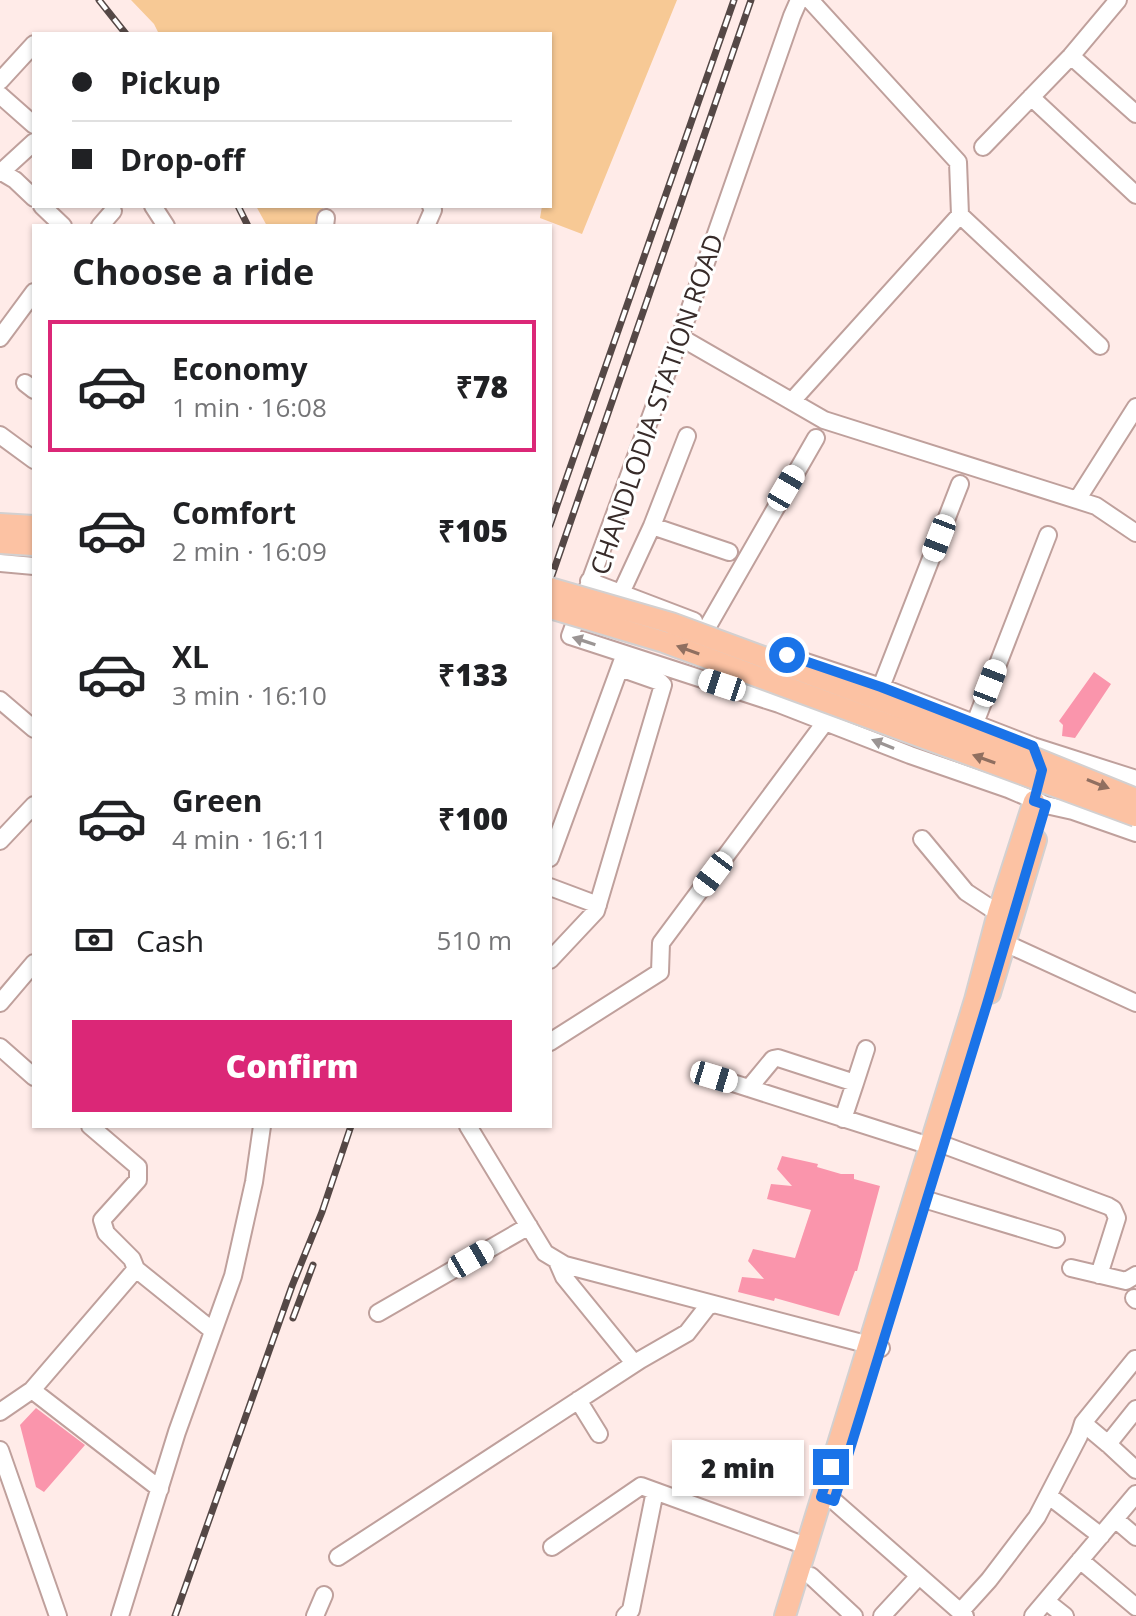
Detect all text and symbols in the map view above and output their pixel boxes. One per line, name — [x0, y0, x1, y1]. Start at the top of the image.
text: Pickup — [120, 62, 221, 103]
text: Drop-off — [120, 139, 245, 180]
street label: CHANDLODIA STATION ROAD — [581, 229, 731, 579]
text: Choose a ride — [72, 247, 314, 296]
text: Economy — [172, 348, 308, 389]
icon: car — [76, 350, 148, 422]
text: ₹78 — [456, 366, 508, 407]
text: 1 min · 16:08 — [172, 389, 327, 425]
car — [764, 461, 808, 515]
text: Comfort — [172, 492, 296, 533]
icon: car — [76, 494, 148, 566]
text: ₹105 — [438, 510, 508, 551]
car — [919, 511, 959, 565]
text: 2 min · 16:09 — [172, 533, 327, 569]
one-way arrow — [572, 634, 596, 646]
text: XL — [172, 636, 209, 677]
route start — [769, 637, 805, 673]
icon: car — [76, 638, 148, 710]
one-way arrow — [676, 644, 700, 656]
text: ₹133 — [438, 654, 508, 695]
car — [970, 656, 1010, 710]
car — [695, 666, 749, 704]
text: 3 min · 16:10 — [172, 677, 327, 713]
one-way arrow — [871, 737, 895, 750]
one-way arrow — [972, 753, 996, 765]
one-way arrow — [1086, 777, 1110, 790]
text: Green — [172, 780, 263, 821]
icon: car — [76, 782, 148, 854]
text: ₹100 — [438, 798, 508, 839]
text: 4 min · 16:11 — [172, 821, 327, 857]
car — [689, 848, 737, 900]
icon: cash — [72, 918, 116, 962]
text: Cash — [136, 920, 204, 961]
text: 510 m — [437, 922, 512, 958]
button: Confirm — [72, 1020, 512, 1112]
car — [688, 1059, 740, 1095]
car — [444, 1237, 498, 1281]
callout: 2 min — [671, 1439, 803, 1495]
route end — [813, 1449, 849, 1485]
text: 2 min — [701, 1450, 775, 1486]

